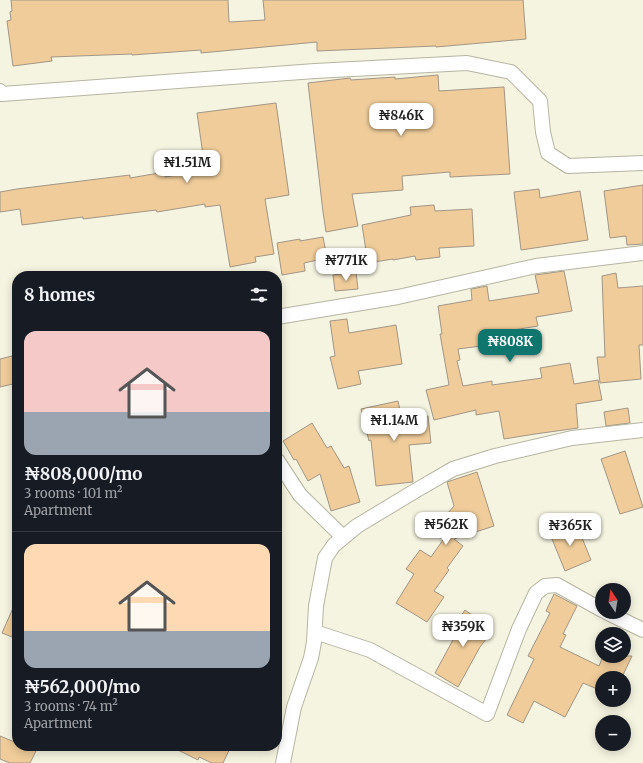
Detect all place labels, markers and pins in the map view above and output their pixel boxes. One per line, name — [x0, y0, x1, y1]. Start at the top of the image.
pin: ₦846K — [373, 103, 429, 137]
pin: ₦1.51M — [154, 150, 220, 184]
pin: ₦771K — [318, 248, 374, 282]
pin: ₦808K — [482, 329, 538, 363]
pin: ₦1.14M — [361, 408, 427, 442]
pin: ₦562K — [418, 512, 474, 546]
pin: ₦365K — [542, 513, 598, 547]
pin: ₦359K — [435, 614, 491, 648]

